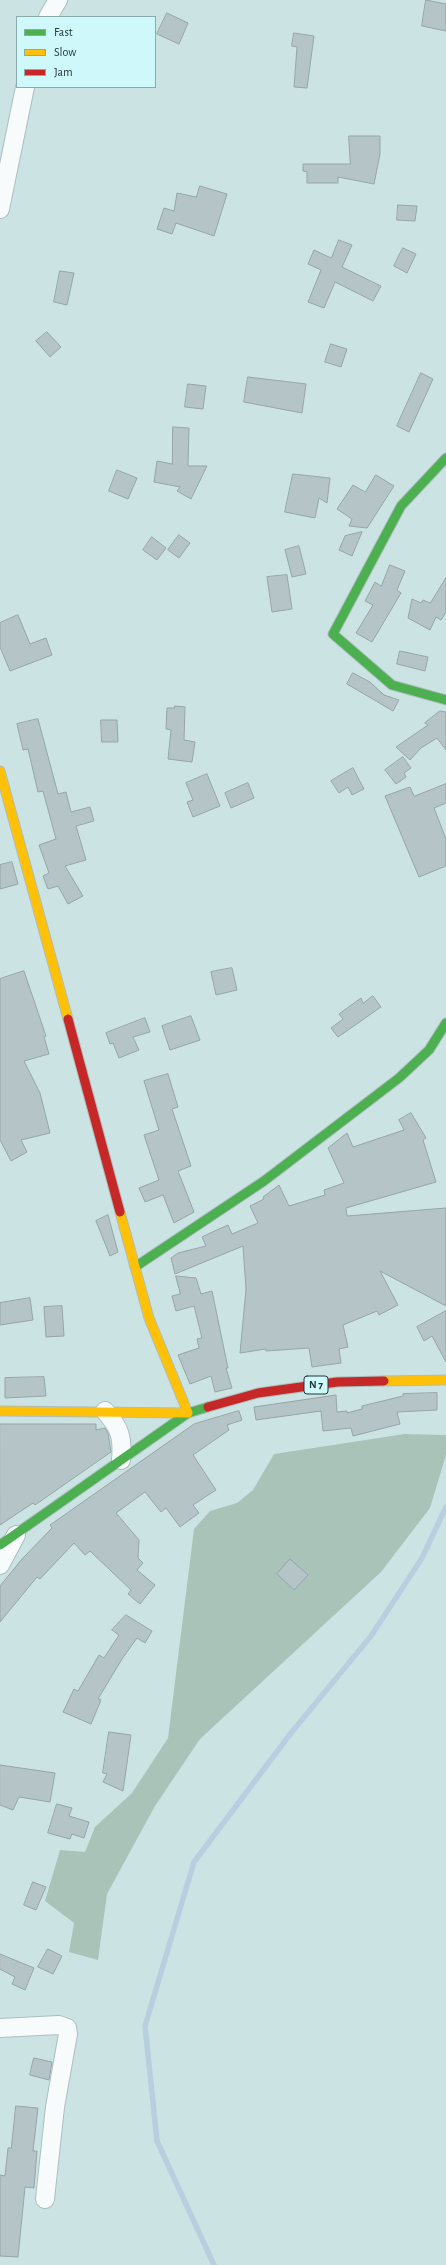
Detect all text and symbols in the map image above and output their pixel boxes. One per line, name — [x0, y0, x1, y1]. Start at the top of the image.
legend — [16, 16, 156, 88]
text: Fast — [54, 26, 73, 38]
text: Slow — [54, 46, 76, 58]
text: Jam — [54, 66, 73, 78]
road number: N 7 — [304, 1376, 328, 1394]

